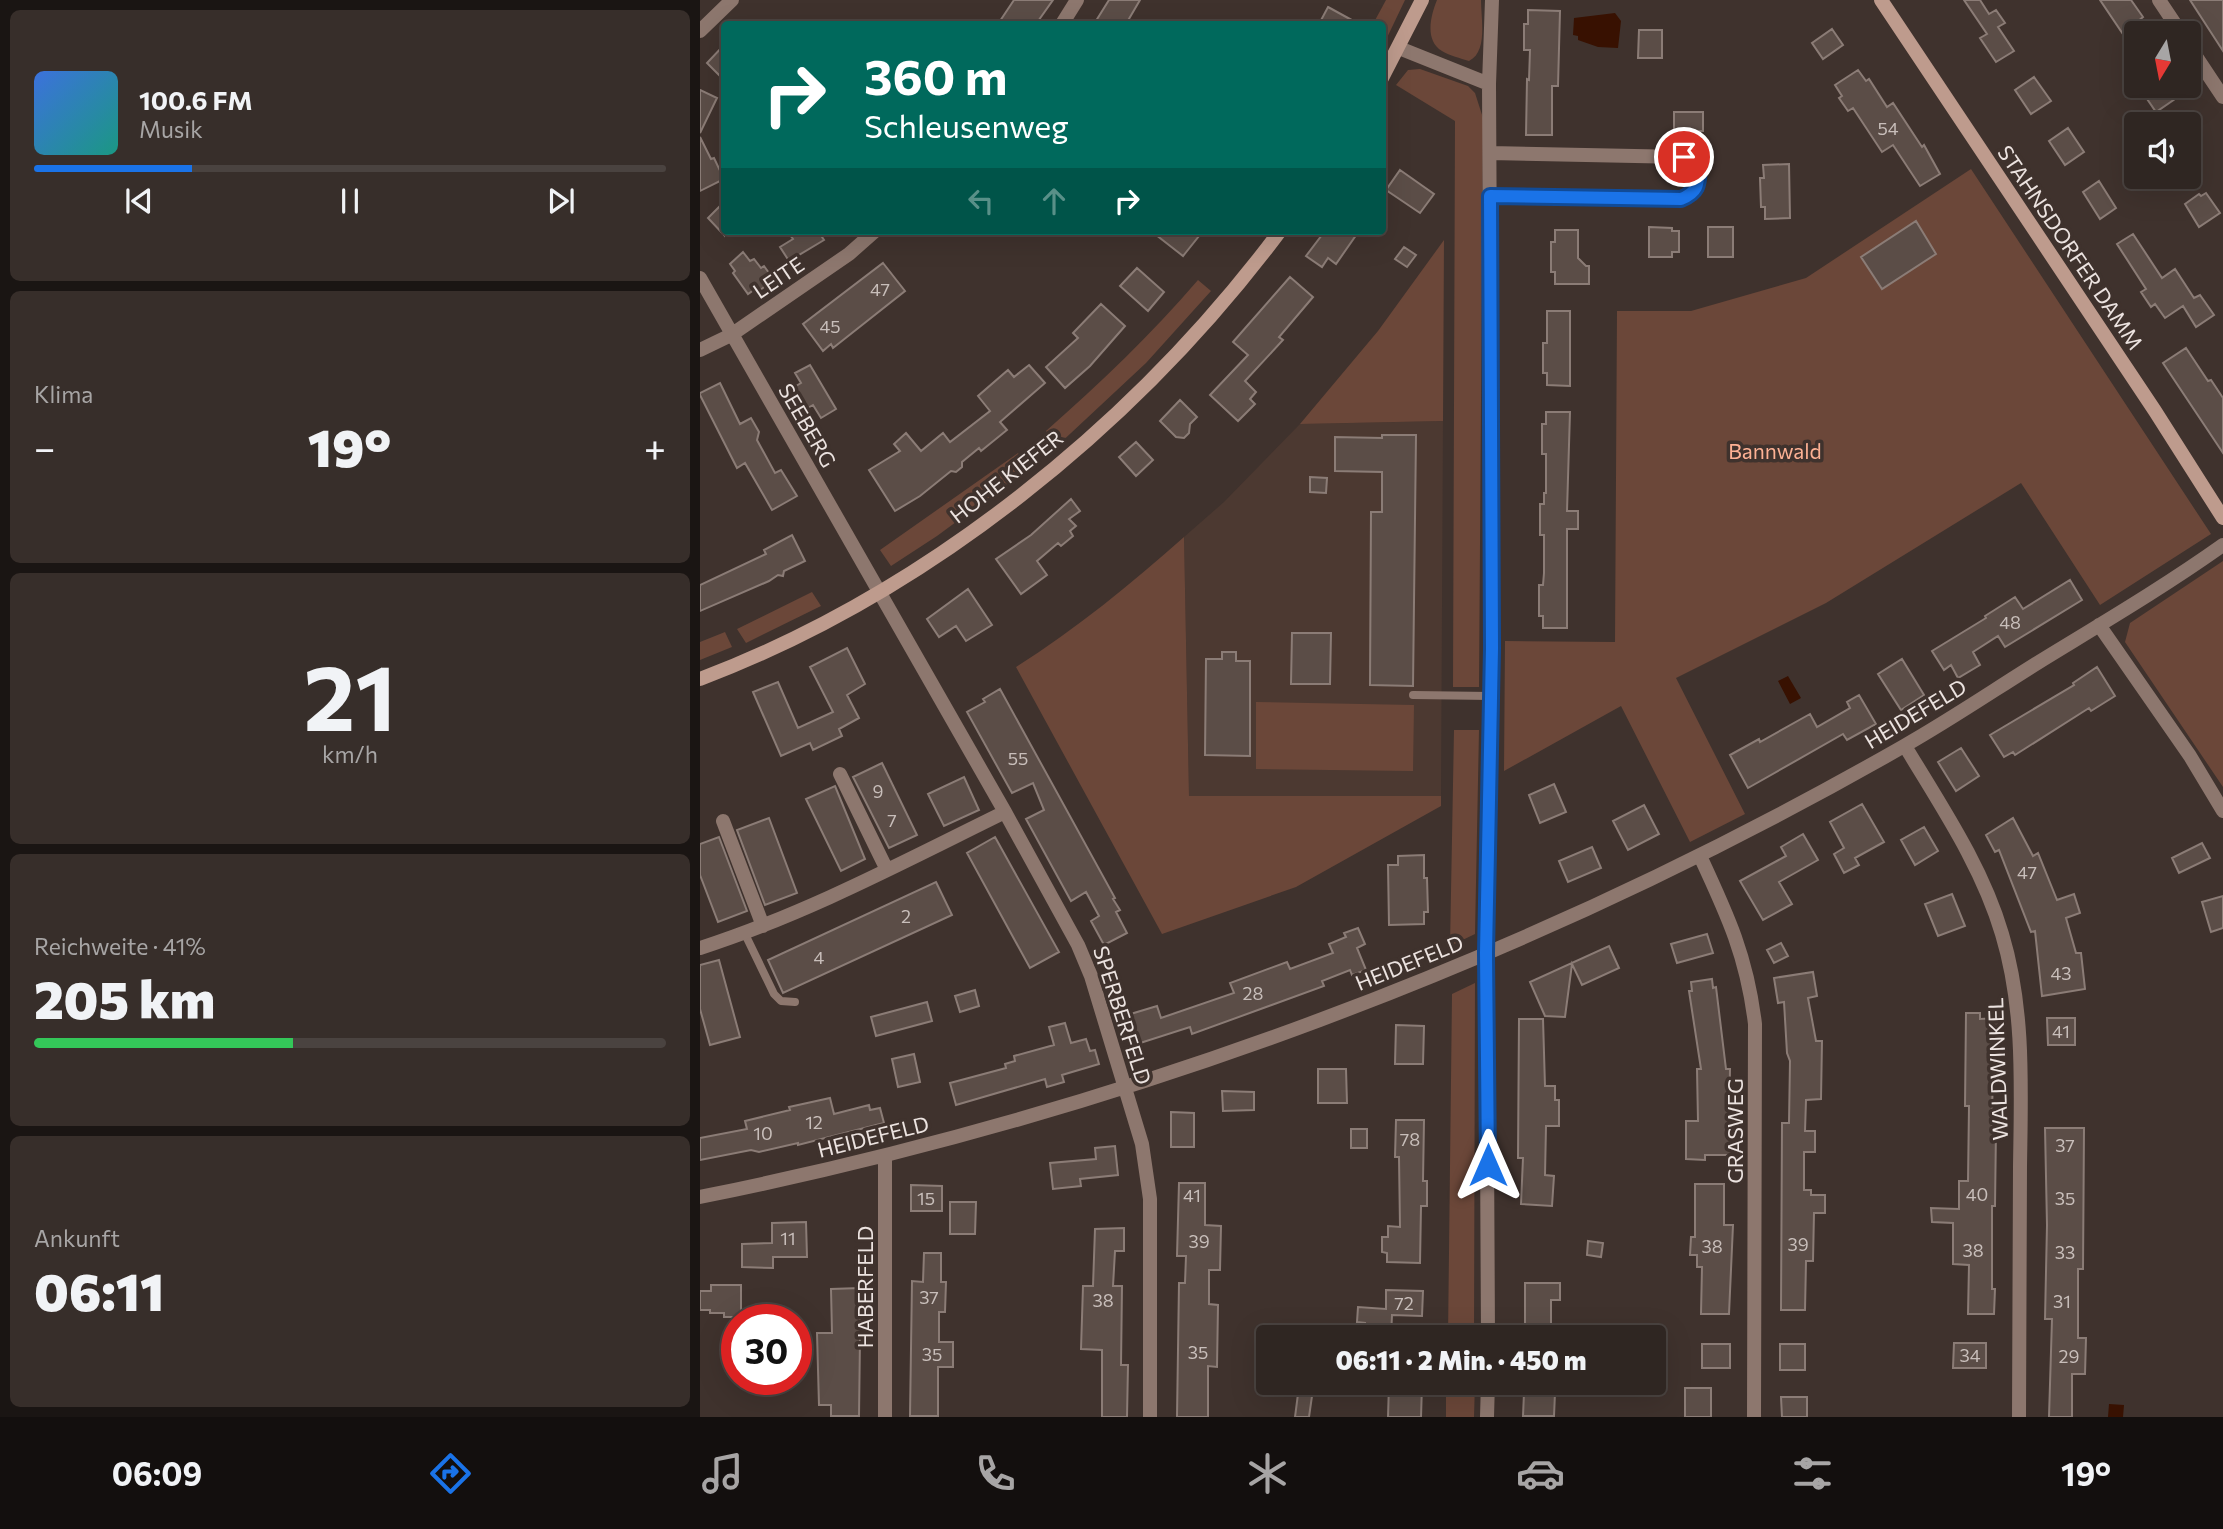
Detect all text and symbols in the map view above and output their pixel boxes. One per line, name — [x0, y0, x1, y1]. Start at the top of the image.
north arrow — [2124, 21, 2202, 98]
map controls — [2124, 21, 2201, 189]
text: 360 m — [864, 45, 1007, 105]
icon: right — [749, 49, 840, 140]
text: 100.6 FM — [139, 84, 253, 115]
text: Schleusenweg — [864, 105, 1069, 145]
button: sound — [2124, 112, 2201, 189]
text: Musik — [139, 115, 203, 143]
house number: 54 — [1877, 117, 1899, 139]
pin — [1654, 127, 1714, 187]
icon: arrive — [1665, 138, 1703, 176]
street label: STAHNSDORFER DAMM — [1993, 140, 2149, 354]
icon: previous — [120, 182, 158, 220]
icon: pause — [331, 182, 369, 220]
icon: next — [542, 182, 580, 220]
icon: left — [962, 182, 1000, 220]
icon: ahead — [1035, 182, 1073, 220]
icon: right — [1108, 182, 1146, 220]
street label: LEITE — [748, 251, 808, 303]
house number: 47 — [870, 278, 890, 300]
house number: 45 — [819, 315, 841, 337]
street label: SEEBERG — [774, 379, 842, 471]
text: Klima — [34, 380, 93, 408]
text: 19° — [308, 414, 391, 478]
text: − — [34, 423, 56, 470]
text: + — [644, 423, 666, 470]
street label: HOHE KIEFER — [945, 424, 1067, 528]
park label: Bannwald — [1728, 438, 1822, 463]
house number: 48 — [1999, 611, 2021, 633]
text: 21 — [304, 638, 396, 750]
street label: HEIDEFELD — [1860, 673, 1970, 753]
text: km/h — [322, 740, 378, 768]
house number: 55 — [1008, 747, 1028, 769]
house number: 9 — [873, 780, 883, 802]
house number: 7 — [887, 809, 897, 831]
house number: 47 — [2017, 861, 2037, 883]
house number: 2 — [901, 905, 911, 927]
street label: HEIDEFELD — [1351, 929, 1467, 995]
text: Reichweite · 41% — [34, 932, 206, 960]
street label: SPERBERFELD — [1089, 943, 1157, 1087]
house number: 4 — [814, 946, 825, 968]
house number: 43 — [2050, 962, 2072, 984]
text: 205 km — [34, 966, 215, 1030]
house number: 28 — [1243, 982, 1264, 1004]
street label: WALDWINKEL — [1982, 997, 2012, 1141]
house number: 41 — [2052, 1020, 2070, 1042]
street label: GRASWEG — [1722, 1078, 1747, 1184]
street label: HEIDEFELD — [815, 1110, 931, 1162]
house number: 12 — [805, 1111, 823, 1133]
house number: 10 — [753, 1122, 773, 1144]
house number: 78 — [1400, 1128, 1420, 1150]
position arrow — [1451, 1128, 1525, 1202]
house number: 37 — [2055, 1134, 2075, 1156]
house number: 40 — [1966, 1183, 1988, 1205]
house number: 41 — [1183, 1184, 1201, 1206]
house number: 15 — [917, 1187, 935, 1209]
house number: 35 — [2055, 1187, 2075, 1209]
text: Ankunft — [34, 1224, 120, 1252]
street label: HABERFELD — [852, 1226, 877, 1348]
house number: 11 — [780, 1227, 796, 1249]
house number: 39 — [1188, 1230, 1210, 1252]
house number: 39 — [1787, 1233, 1809, 1255]
house number: 38 — [1701, 1235, 1723, 1257]
house number: 38 — [1962, 1239, 1984, 1261]
house number: 33 — [2055, 1241, 2075, 1263]
text: 06:11 — [34, 1258, 164, 1322]
house number: 37 — [919, 1286, 939, 1308]
house number: 38 — [1092, 1289, 1114, 1311]
house number: 31 — [2053, 1290, 2071, 1312]
house number: 72 — [1394, 1292, 1414, 1314]
speed limit sign: 30 — [721, 1304, 812, 1395]
house number: 35 — [1188, 1341, 1208, 1363]
house number: 35 — [922, 1343, 942, 1365]
text: 06:11 · 2 Min. · 450 m — [1335, 1344, 1587, 1375]
house number: 34 — [1959, 1344, 1981, 1366]
house number: 29 — [2059, 1345, 2079, 1367]
icon: directions — [426, 1449, 475, 1498]
icon: music — [698, 1449, 747, 1498]
icon: phone — [971, 1449, 1020, 1498]
icon: climate — [1243, 1449, 1292, 1498]
icon: car — [1516, 1449, 1565, 1498]
icon: filters — [1788, 1449, 1837, 1498]
text: 06:09 — [112, 1453, 202, 1493]
text: 19° — [2061, 1453, 2111, 1493]

